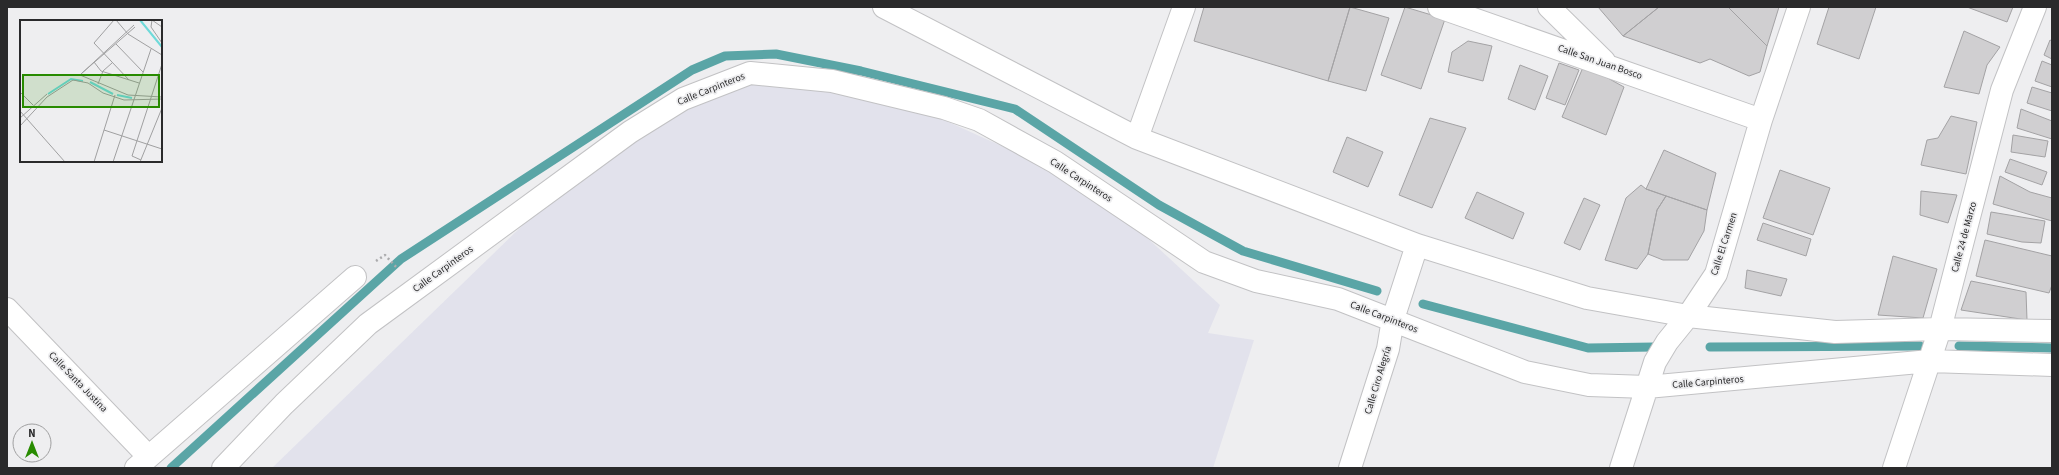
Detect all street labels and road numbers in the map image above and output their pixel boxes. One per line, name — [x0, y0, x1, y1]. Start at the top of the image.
street label: Calle San Juan Bosco — [1556, 41, 1644, 83]
street label: Calle Carpinteros — [675, 69, 747, 109]
street label: Calle Carpinteros — [1047, 155, 1115, 205]
street label: Calle 24 de Marzo — [1948, 200, 1980, 274]
street label: Calle El Carmen — [1707, 211, 1741, 277]
street label: Calle Carpinteros — [410, 242, 476, 296]
street label: Calle Carpinteros — [1348, 298, 1420, 336]
street label: Calle Ciro Alegría — [1361, 344, 1395, 416]
street label: Calle Santa Justina — [45, 349, 111, 415]
street label: Calle Carpinteros — [1672, 372, 1744, 392]

